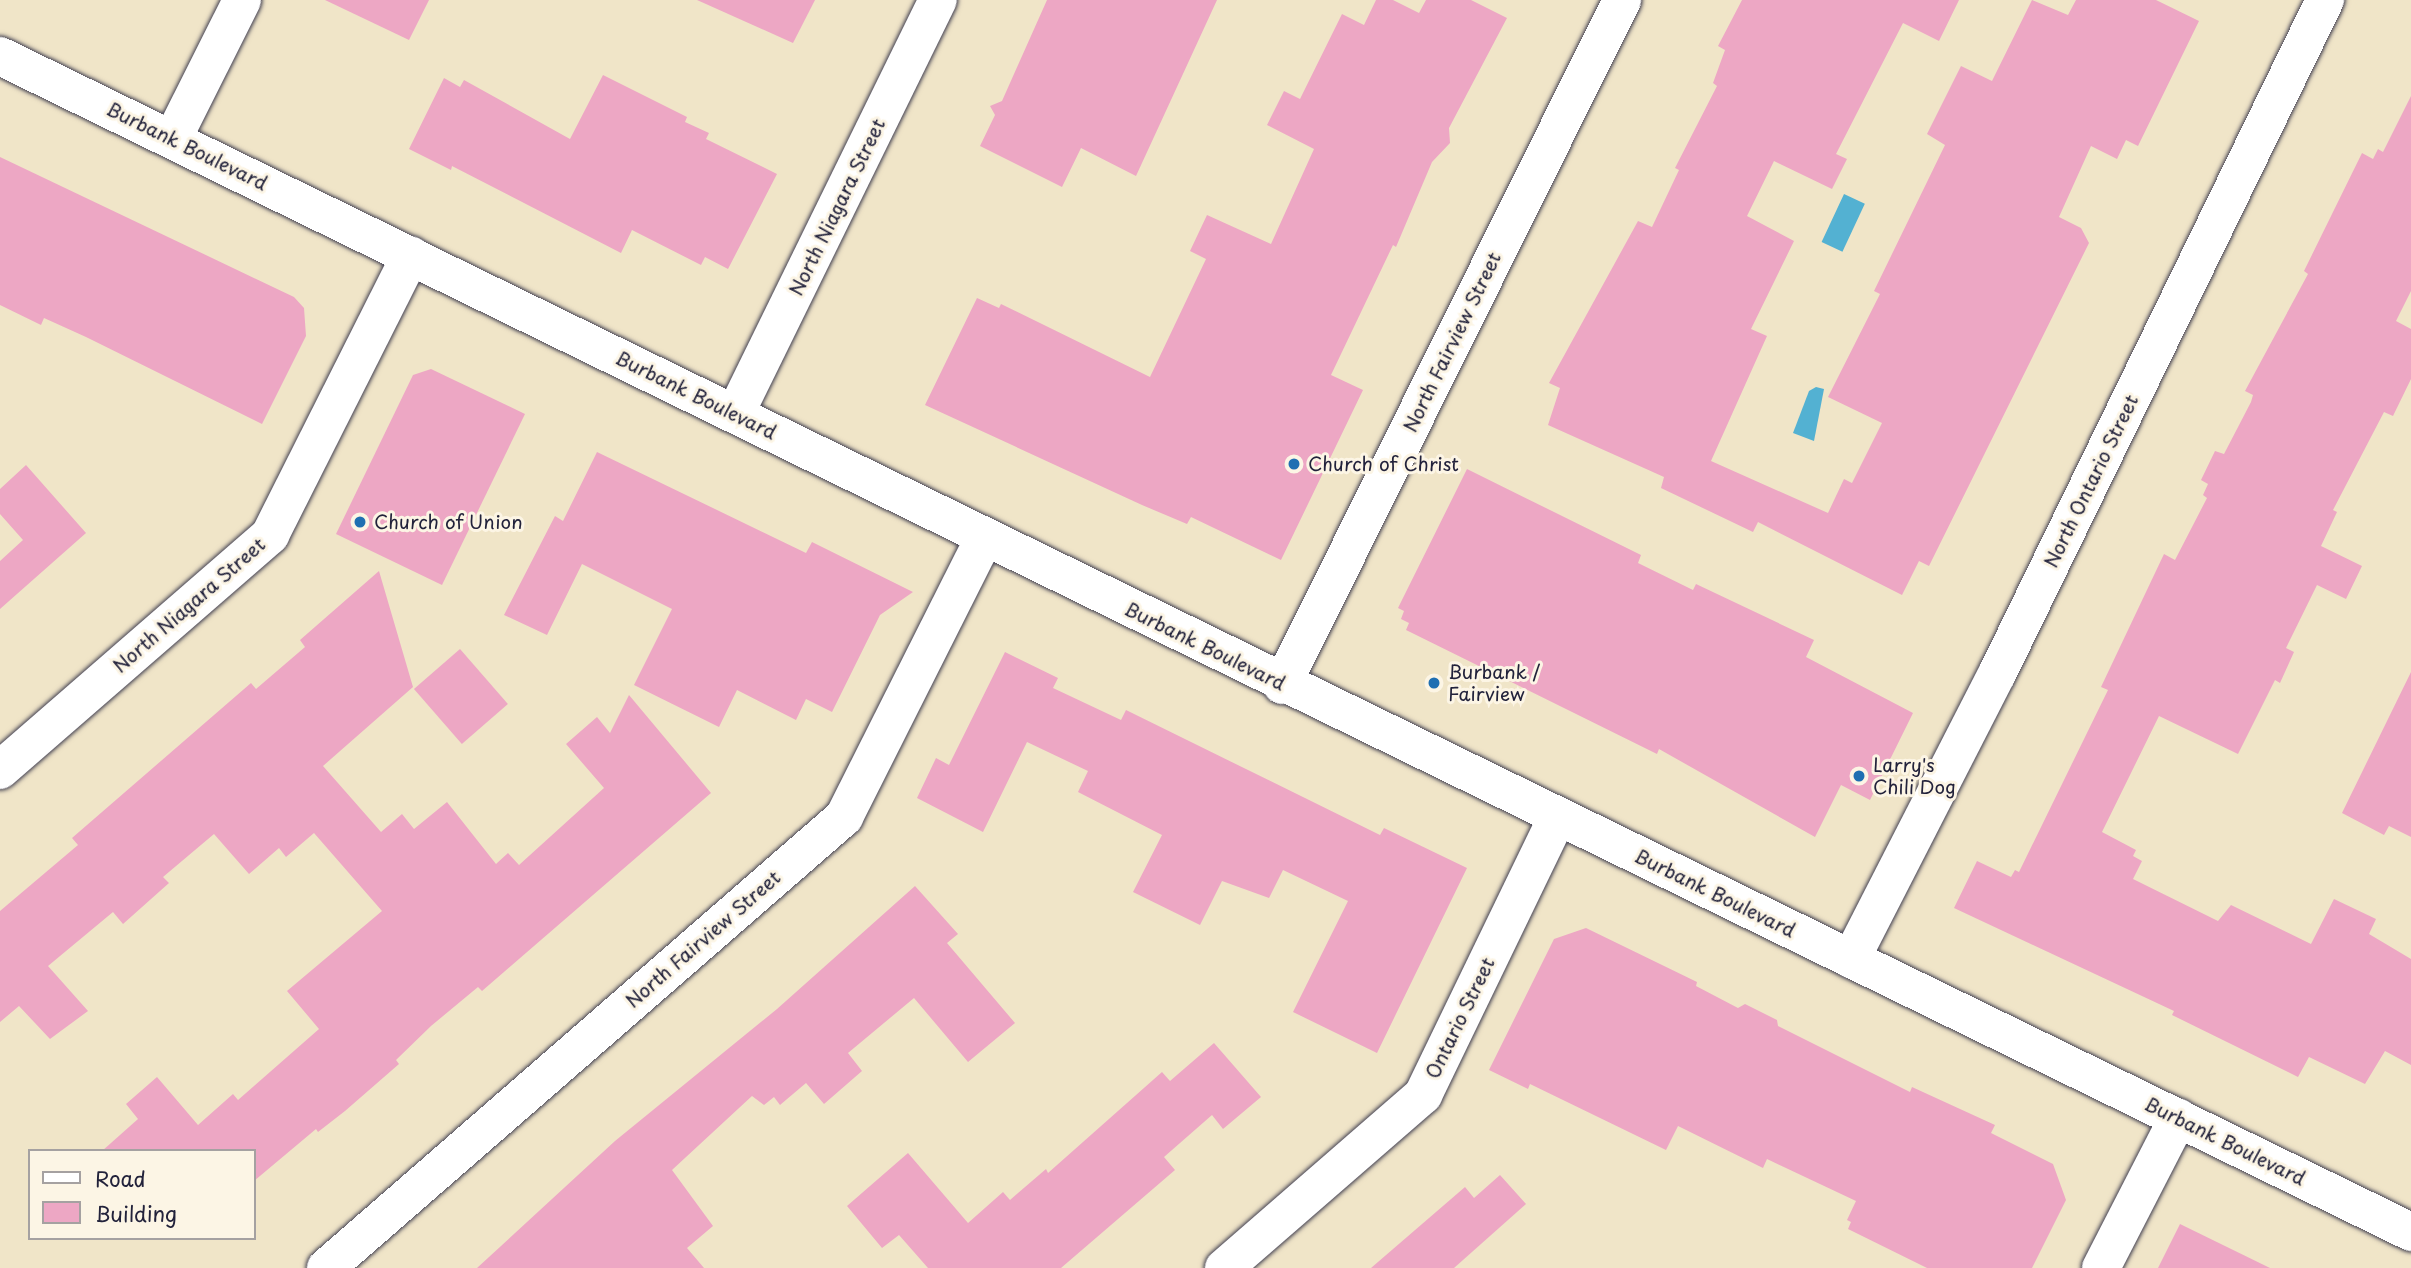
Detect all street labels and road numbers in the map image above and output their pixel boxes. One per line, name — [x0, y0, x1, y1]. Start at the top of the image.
street label: Burbank Boulevard — [103, 97, 271, 195]
street label: North Niagara Street — [784, 114, 890, 300]
street label: North Fairview Street — [1398, 248, 1506, 436]
street label: Burbank Boulevard — [612, 346, 780, 444]
street label: North Ontario Street — [2039, 390, 2143, 572]
street label: North Niagara Street — [108, 532, 270, 678]
street label: Burbank Boulevard — [1121, 597, 1289, 695]
street label: Burbank Boulevard — [1631, 844, 1799, 942]
street label: North Fairview Street — [621, 865, 785, 1013]
street label: Ontario Street — [1421, 953, 1499, 1083]
street label: Burbank Boulevard — [2141, 1092, 2309, 1190]

